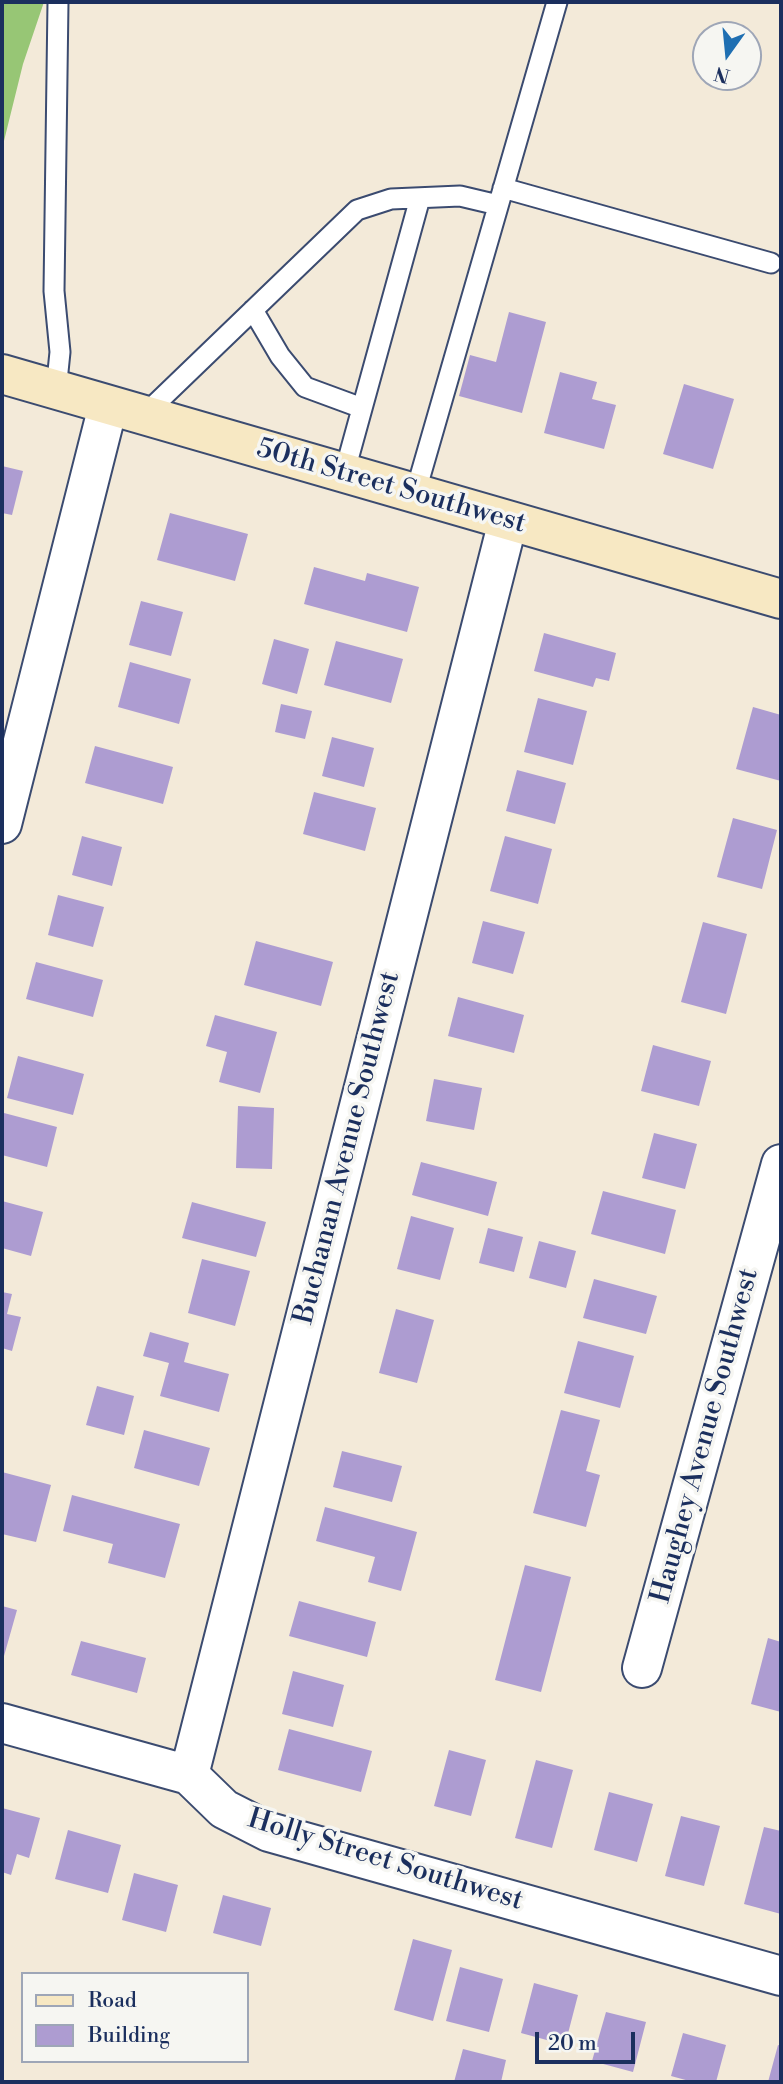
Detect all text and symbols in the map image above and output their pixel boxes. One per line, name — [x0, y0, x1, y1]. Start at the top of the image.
north arrow — [692, 21, 762, 91]
text: N — [712, 61, 732, 88]
street label: 50th Street Southwest — [252, 432, 530, 542]
street label: Buchanan Avenue Southwest — [288, 968, 408, 1328]
street label: Haughey Avenue Southwest — [645, 1265, 767, 1607]
street label: Holly Street Southwest — [243, 1803, 527, 1919]
legend — [21, 1972, 248, 2063]
text: Road — [88, 1988, 137, 2014]
scale bar — [538, 2018, 638, 2062]
text: Building — [88, 2023, 170, 2049]
text: 20 m — [548, 2031, 597, 2057]

